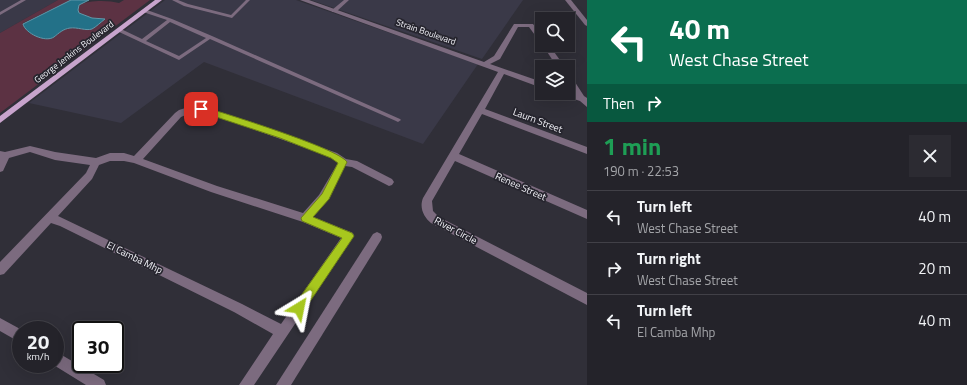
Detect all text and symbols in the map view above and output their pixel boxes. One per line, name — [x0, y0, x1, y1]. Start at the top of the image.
text: 40 m — [669, 7, 730, 50]
map controls — [535, 12, 575, 100]
button: search — [535, 12, 575, 52]
street label: Strain Boulevard — [394, 15, 458, 48]
icon: left — [603, 16, 655, 68]
street label: George Jenkins Boulevard — [31, 17, 116, 86]
text: West Chase Street — [669, 46, 809, 73]
button: layers — [535, 60, 575, 100]
pin — [184, 92, 218, 126]
text: Then — [603, 92, 635, 115]
icon: right — [643, 92, 665, 114]
icon: arrive — [190, 98, 212, 120]
street label: Laurn Street — [511, 104, 565, 137]
text: 1 min — [603, 128, 661, 164]
button: close — [909, 135, 951, 177]
text: 190 m · 22:53 — [603, 161, 679, 181]
street label: Renee Street — [493, 169, 549, 205]
text: Turn left — [637, 195, 692, 218]
text: 40 m — [918, 205, 951, 228]
icon: left — [603, 206, 625, 228]
street label: River Circle — [432, 213, 480, 248]
text: West Chase Street — [637, 218, 738, 238]
street label: El Camba Mhp — [104, 237, 165, 277]
text: Turn right — [637, 247, 701, 270]
text: 20 m — [918, 257, 951, 280]
icon: right — [603, 258, 625, 280]
text: West Chase Street — [637, 270, 738, 290]
position arrow — [278, 287, 320, 329]
text: Turn left — [637, 299, 692, 322]
text: 40 m — [918, 309, 951, 332]
icon: left — [603, 310, 625, 332]
speed limit sign: 30 — [72, 321, 124, 373]
text: El Camba Mhp — [637, 322, 715, 342]
text: 20 — [27, 326, 49, 357]
text: km/h — [27, 349, 49, 364]

